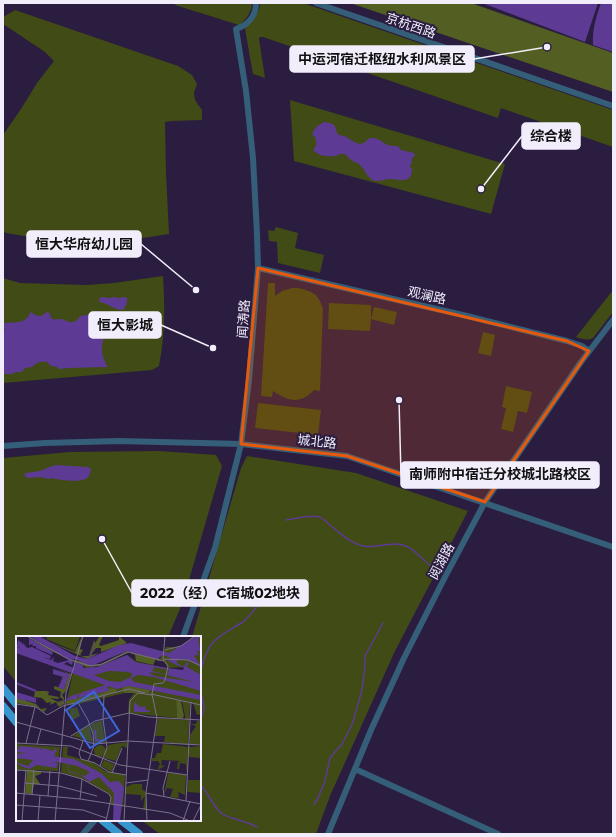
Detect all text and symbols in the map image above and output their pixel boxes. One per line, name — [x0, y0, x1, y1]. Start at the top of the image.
street label: 京杭西路 — [384, 9, 438, 41]
callout: 中运河宿迁枢纽水利风景区 — [290, 46, 474, 72]
text: 中运河宿迁枢纽水利风景区 — [298, 50, 466, 68]
callout: 综合楼 — [522, 123, 580, 149]
text: 综合楼 — [530, 127, 572, 145]
callout: 恒大华府幼儿园 — [27, 231, 141, 257]
text: 恒大华府幼儿园 — [35, 235, 133, 253]
street label: 观澜路 — [406, 283, 448, 307]
street label: 闻涛路 — [234, 299, 252, 339]
callout: 恒大影城 — [89, 312, 161, 338]
text: 恒大影城 — [97, 316, 153, 334]
street label: 城北路 — [297, 431, 337, 451]
callout: 南师附中宿迁分校城北路校区 — [401, 462, 599, 488]
text: 南师附中宿迁分校城北路校区 — [409, 465, 591, 483]
street label: 阅湖路 — [425, 540, 457, 582]
callout: 2022（经）C宿城02地块 — [132, 580, 308, 606]
text: 2022（经）C宿城02地块 — [140, 584, 300, 602]
inset map — [16, 636, 201, 821]

